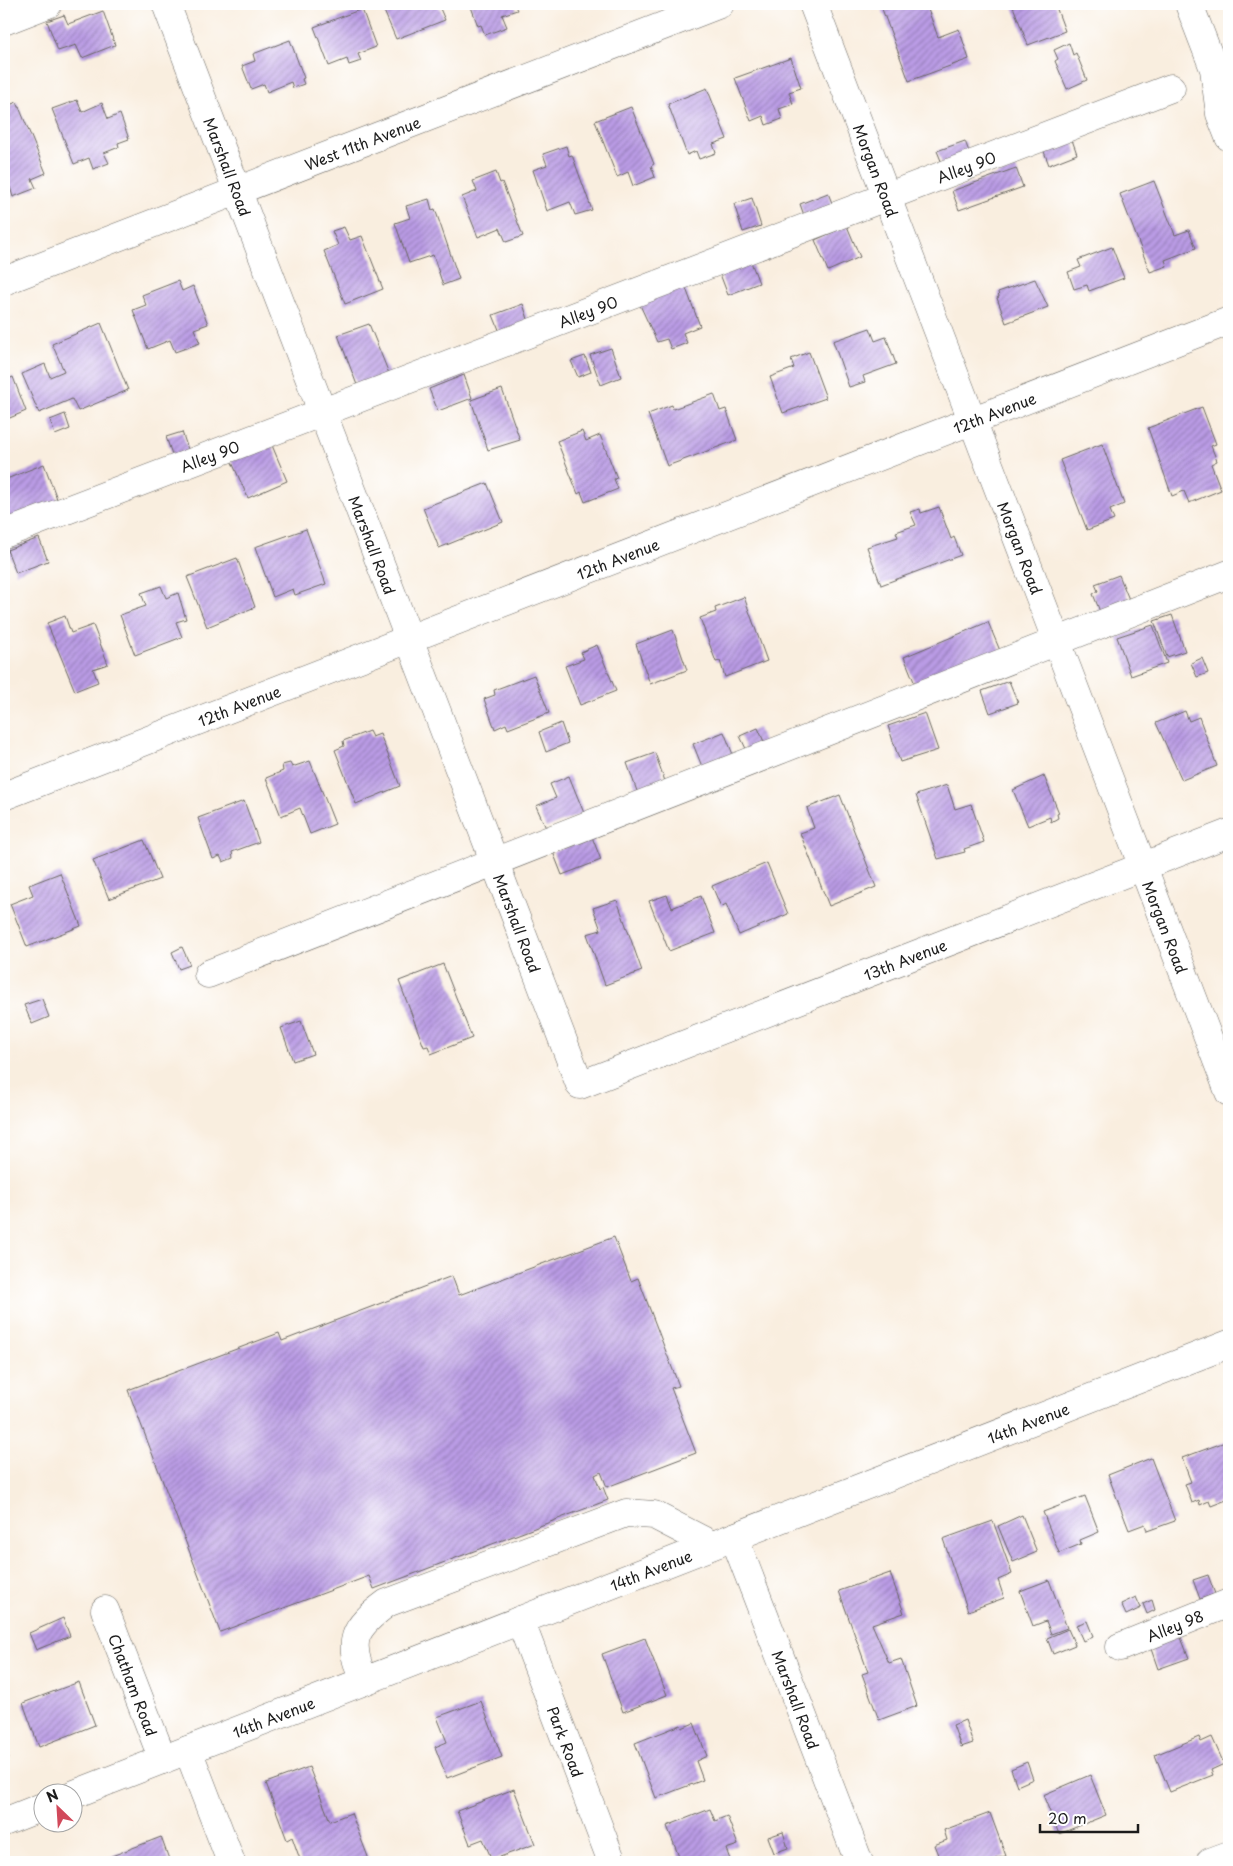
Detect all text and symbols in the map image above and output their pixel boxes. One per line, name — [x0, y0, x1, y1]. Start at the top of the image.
street label: West 11th Avenue — [301, 110, 423, 175]
street label: Marshall Road — [199, 114, 258, 219]
street label: Morgan Road — [848, 120, 905, 220]
street label: Alley 90 — [933, 145, 999, 188]
street label: Alley 90 — [555, 289, 621, 333]
street label: 12th Avenue — [949, 386, 1039, 439]
street label: Alley 90 — [177, 434, 242, 477]
street label: Marshall Road — [344, 492, 402, 598]
street label: Morgan Road — [993, 498, 1049, 598]
street label: 12th Avenue — [573, 532, 662, 585]
street label: 12th Avenue — [194, 678, 284, 731]
street label: Marshall Road — [489, 870, 547, 976]
street label: Morgan Road — [1138, 877, 1194, 977]
street label: 13th Avenue — [860, 932, 950, 985]
street label: 14th Avenue — [984, 1396, 1072, 1449]
street label: 14th Avenue — [606, 1543, 695, 1596]
street label: Alley 98 — [1143, 1603, 1207, 1647]
street label: Chatham Road — [104, 1630, 164, 1739]
street label: Marshall Road — [767, 1647, 826, 1752]
street label: 14th Avenue — [229, 1690, 318, 1743]
street label: Park Road — [542, 1703, 590, 1780]
north arrow — [32, 1784, 82, 1834]
text: N — [43, 1784, 62, 1808]
scale bar — [1040, 1801, 1138, 1833]
text: 20 m — [1048, 1806, 1087, 1829]

